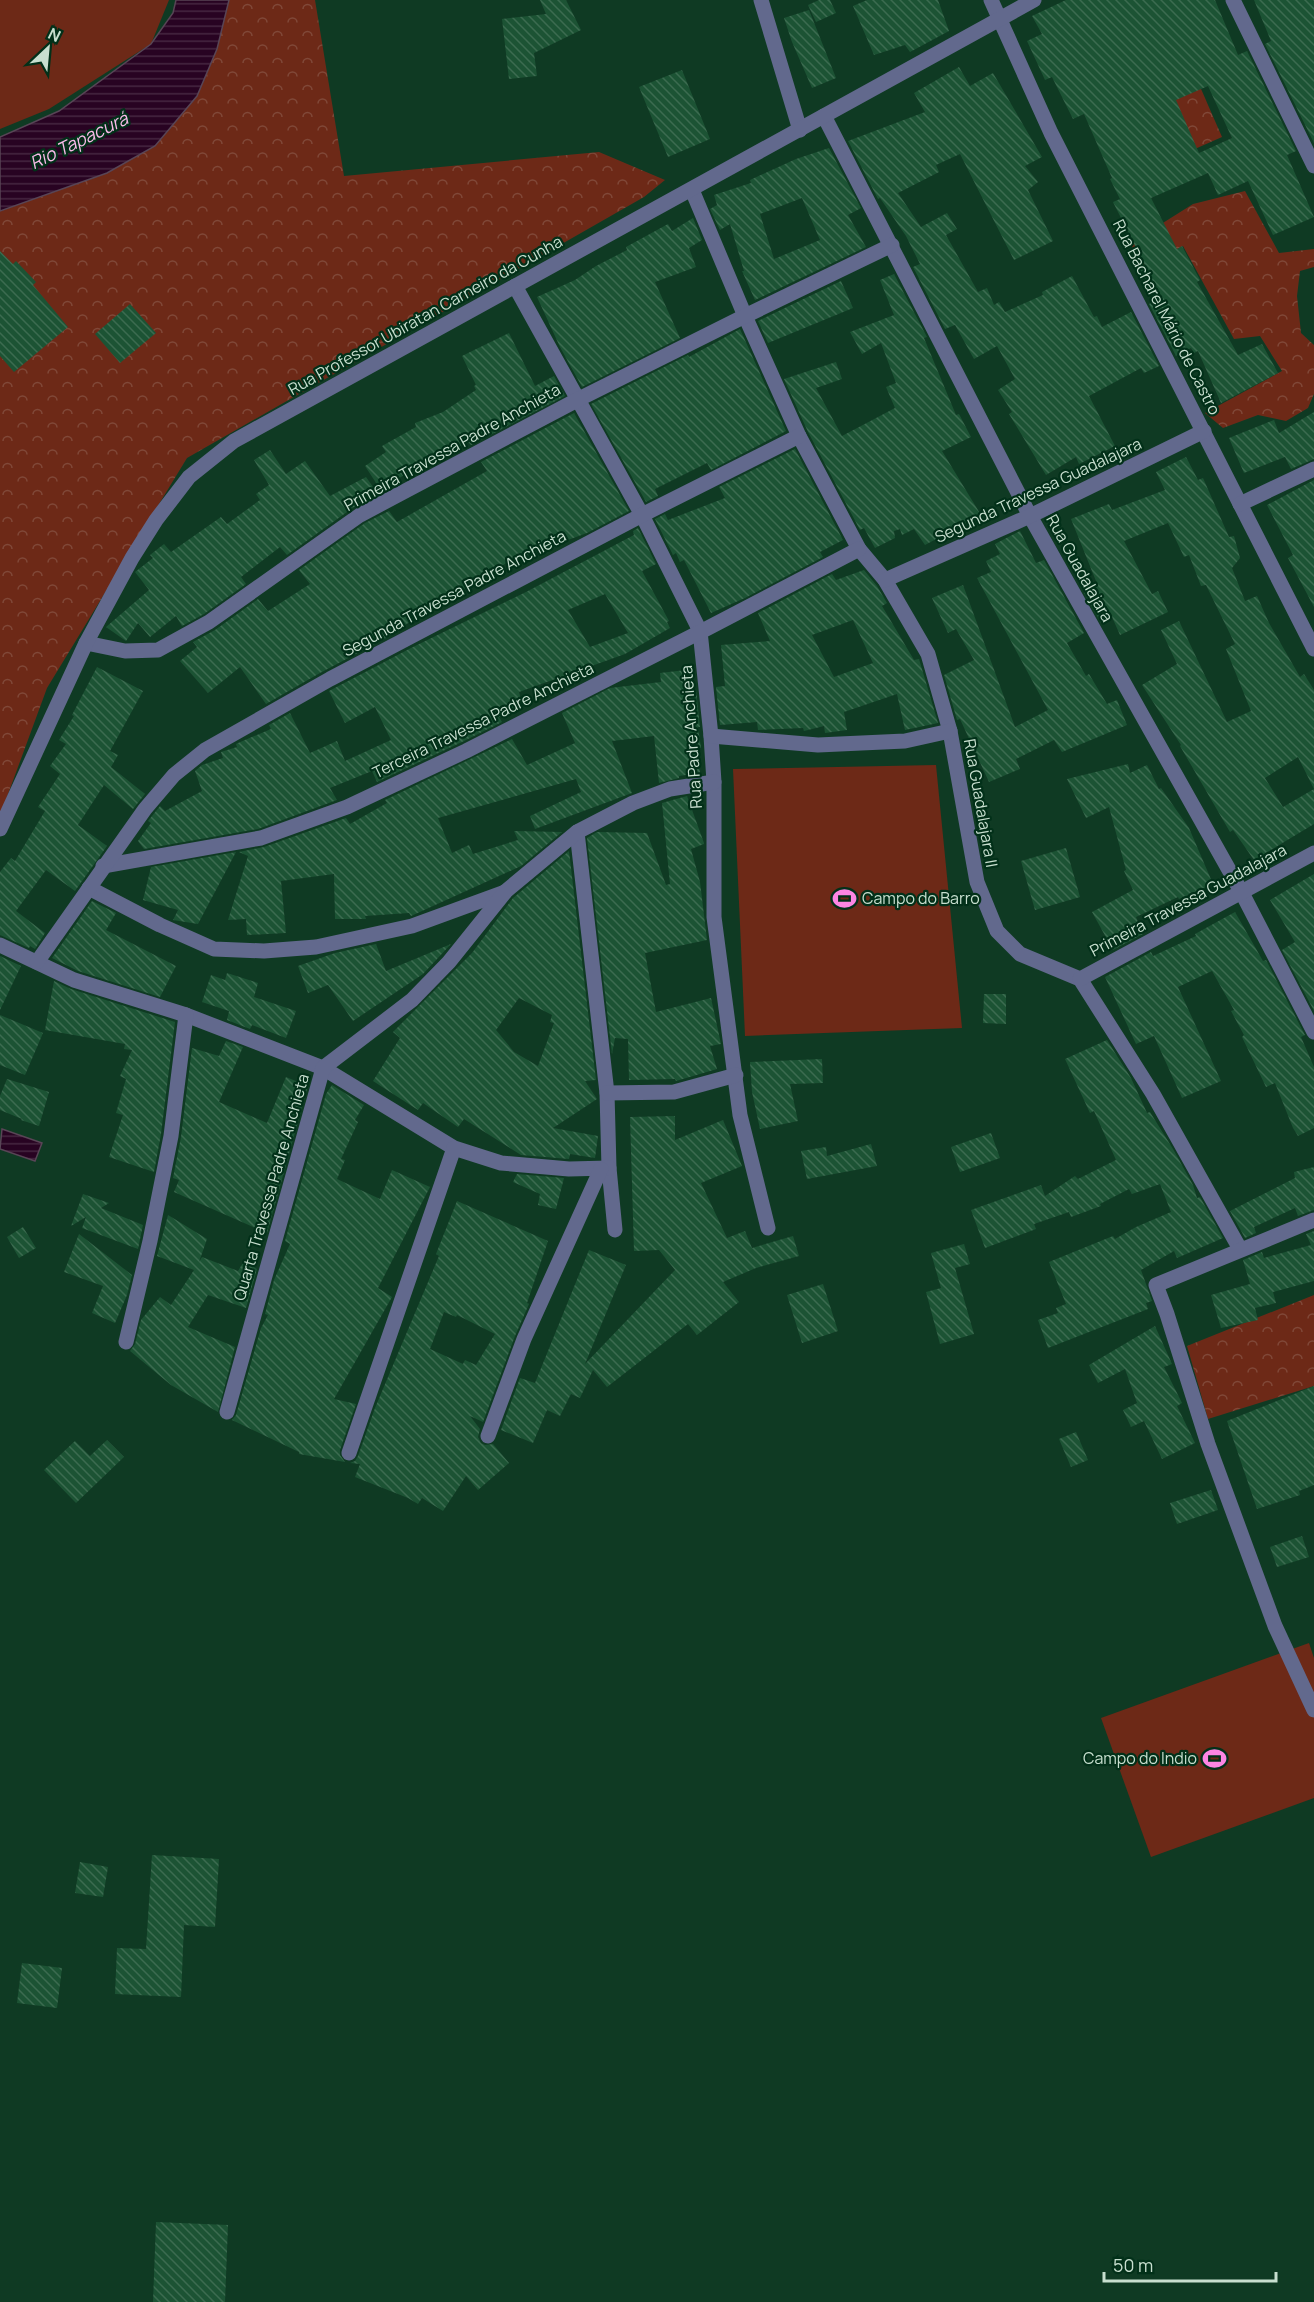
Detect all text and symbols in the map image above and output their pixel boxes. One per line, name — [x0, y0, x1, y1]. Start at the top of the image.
north arrow — [18, 18, 78, 78]
text: N — [45, 22, 65, 47]
water label: Rio Tapacurá — [25, 105, 133, 174]
street label: Rua Bacharel Mário de Castro — [1108, 216, 1226, 418]
street label: Rua Professor Ubiratan Carneiro da Cunha — [284, 230, 566, 400]
street label: Primeira Travessa Padre Anchieta — [340, 378, 564, 516]
street label: Segunda Travessa Guadalajara — [931, 432, 1145, 548]
street label: Rua Guadalajara — [1041, 510, 1119, 626]
street label: Segunda Travessa Padre Anchieta — [338, 525, 570, 661]
street label: Terceira Travessa Padre Anchieta — [369, 657, 597, 783]
street label: Rua Padre Anchieta — [675, 664, 707, 810]
street label: Rua Guadalajara II — [959, 737, 1003, 869]
street label: Primeira Travessa Guadalajara — [1086, 839, 1290, 961]
sports icon: Campo do Barro — [831, 885, 857, 911]
place label: Campo do Barro — [862, 887, 980, 909]
street label: Quarta Travessa Padre Anchieta — [228, 1071, 314, 1303]
sports icon: Campo do Indio — [1202, 1745, 1228, 1771]
place label: Campo do Indio — [1083, 1747, 1197, 1769]
scale bar — [1104, 2245, 1276, 2283]
text: 50 m — [1113, 2253, 1153, 2277]

